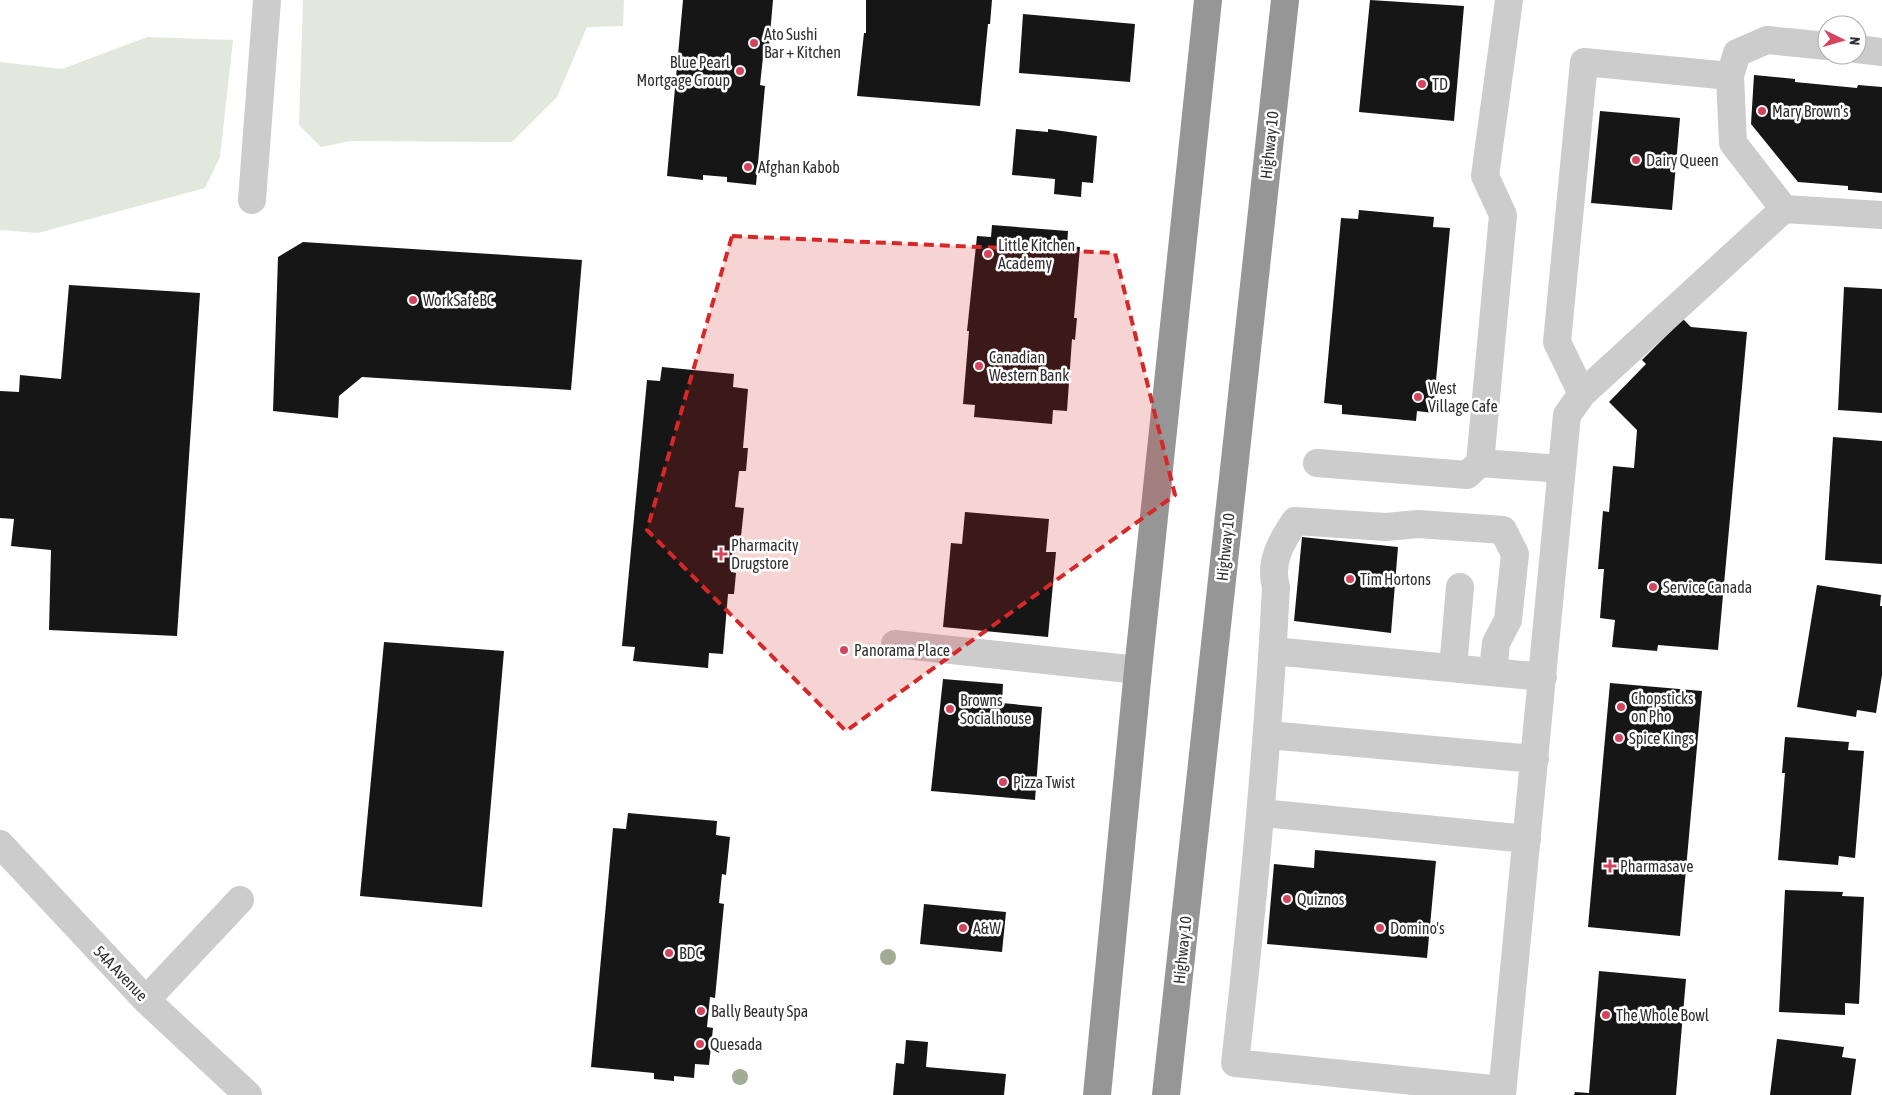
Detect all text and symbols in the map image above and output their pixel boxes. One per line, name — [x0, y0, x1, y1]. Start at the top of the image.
north arrow — [1817, 15, 1867, 65]
place label: Ato Sushi Bar + Kitchen — [764, 25, 841, 61]
text: N — [1847, 36, 1863, 46]
marker: Ato Sushi Bar + Kitchen — [748, 37, 760, 49]
place label: Blue Pearl Mortgage Group — [637, 53, 731, 90]
marker: Blue Pearl Mortgage Group — [734, 65, 746, 77]
place label: TD — [1432, 75, 1448, 93]
marker: TD — [1416, 78, 1428, 90]
place label: Mary Brown's — [1772, 102, 1849, 121]
marker: Mary Brown's — [1756, 105, 1768, 117]
street label: Highway 10 — [1256, 110, 1283, 180]
place label: Dairy Queen — [1646, 151, 1719, 170]
marker: Dairy Queen — [1630, 154, 1642, 166]
place label: Afghan Kabob — [758, 158, 840, 177]
marker: Afghan Kabob — [742, 161, 754, 173]
place label: Little Kitchen Academy — [998, 236, 1075, 273]
marker: Little Kitchen Academy — [982, 248, 994, 260]
place label: WorkSafeBC — [423, 291, 494, 309]
marker: WorkSafeBC — [407, 294, 419, 306]
place label: Canadian Western Bank — [989, 348, 1069, 384]
marker: Canadian Western Bank — [973, 360, 985, 372]
place label: West Village Cafe — [1428, 379, 1498, 416]
marker: West Village Cafe — [1412, 391, 1424, 403]
street label: Highway 10 — [1212, 512, 1239, 582]
place label: Pharmacity Drugstore — [731, 536, 799, 573]
marker: Pharmacity Drugstore — [715, 548, 727, 560]
place label: Tim Hortons — [1360, 570, 1431, 588]
marker: Tim Hortons — [1344, 573, 1356, 585]
place label: Service Canada — [1663, 578, 1752, 596]
marker: Service Canada — [1647, 581, 1659, 593]
place label: Panorama Place — [854, 641, 950, 659]
marker: Panorama Place — [838, 644, 850, 656]
place label: Chopsticks on Pho — [1631, 689, 1694, 725]
place label: Browns Socialhouse — [960, 691, 1031, 727]
marker: Chopsticks on Pho — [1615, 701, 1627, 713]
marker: Browns Socialhouse — [944, 703, 956, 715]
place label: Spice Kings — [1629, 729, 1695, 748]
marker: Spice Kings — [1613, 732, 1625, 744]
place label: Pizza Twist — [1013, 773, 1076, 791]
marker: Pizza Twist — [997, 776, 1009, 788]
place label: Pharmasave — [1620, 857, 1694, 875]
marker: Pharmasave — [1604, 860, 1616, 872]
place label: Quiznos — [1297, 890, 1345, 908]
marker: Quiznos — [1281, 893, 1293, 905]
street label: Highway 10 — [1169, 915, 1196, 985]
place label: A&W — [973, 919, 1001, 937]
place label: Domino's — [1390, 919, 1445, 937]
marker: A&W — [957, 922, 969, 934]
marker: Domino's — [1374, 922, 1386, 934]
street label: 54A Avenue — [90, 942, 152, 1004]
place label: BDC — [679, 944, 703, 962]
marker: BDC — [663, 947, 675, 959]
place label: Bally Beauty Spa — [711, 1002, 808, 1021]
marker: Bally Beauty Spa — [695, 1005, 707, 1017]
place label: The Whole Bowl — [1616, 1006, 1710, 1024]
marker: The Whole Bowl — [1600, 1009, 1612, 1021]
place label: Quesada — [710, 1035, 762, 1053]
marker: Quesada — [694, 1038, 706, 1050]

